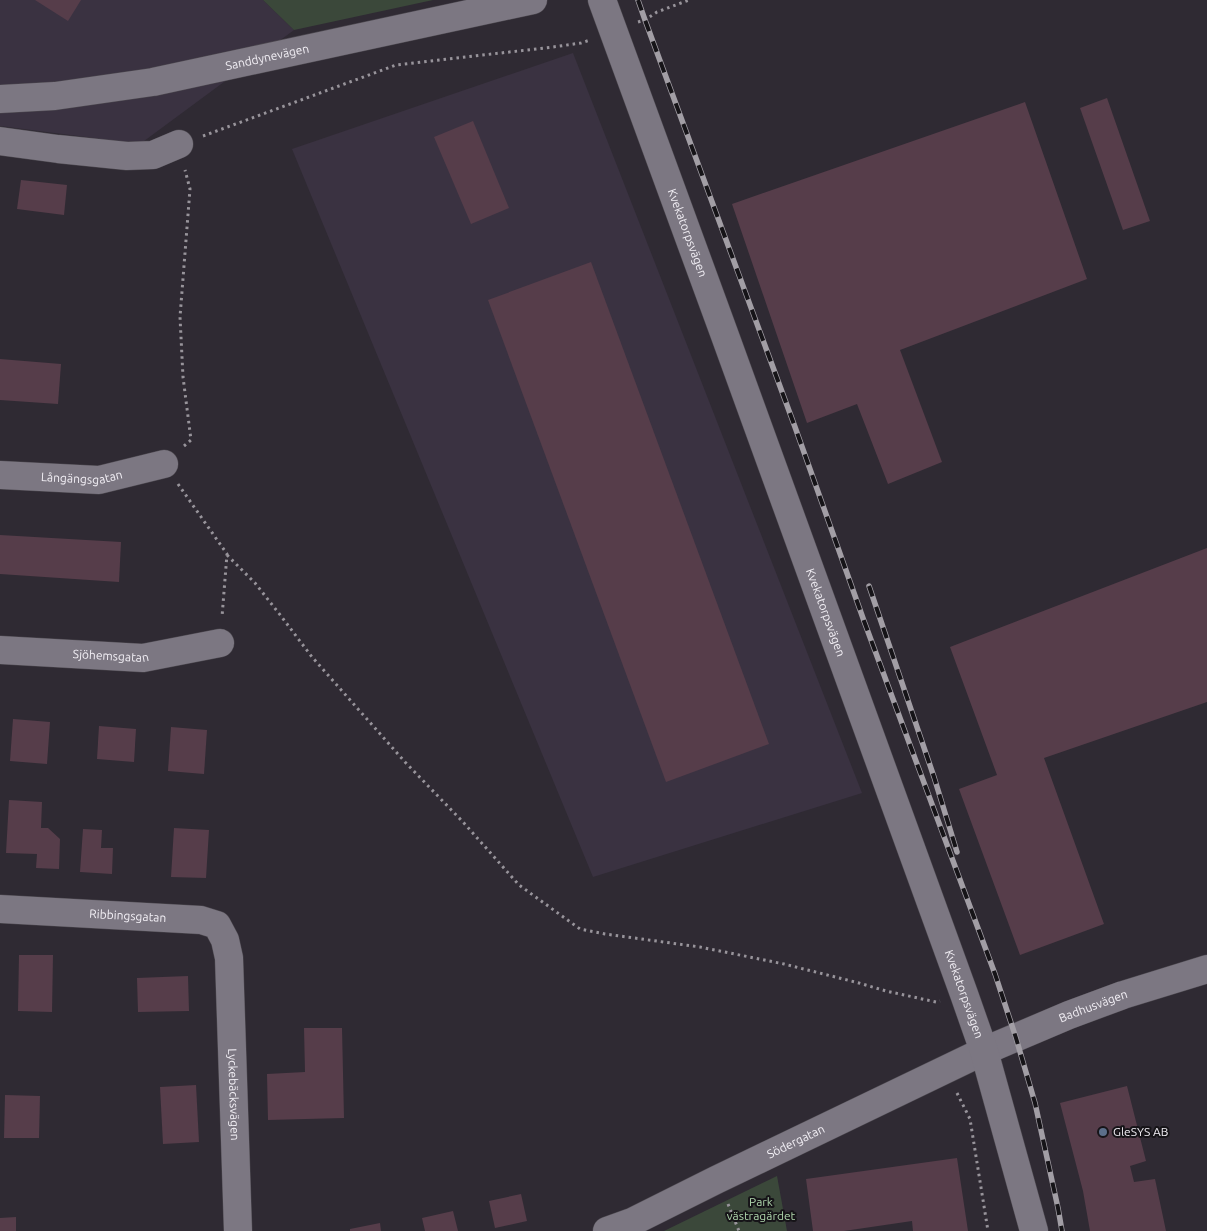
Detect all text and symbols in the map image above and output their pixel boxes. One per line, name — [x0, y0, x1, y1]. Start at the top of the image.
street label: Sanddynevägen — [224, 42, 310, 72]
street label: Kvekatorpsvägen — [666, 187, 710, 279]
street label: Långängsgatan — [41, 467, 124, 486]
street label: Kvekatorpsvägen — [804, 566, 848, 658]
street label: Sjöhemsgatan — [72, 647, 150, 664]
street label: Ribbingsgatan — [89, 907, 167, 924]
street label: Kvekatorpsvägen — [943, 948, 986, 1040]
street label: Badhusvägen — [1057, 987, 1129, 1025]
street label: Lyckebäcksvägen — [226, 1048, 242, 1141]
street label: Södergatan — [765, 1122, 826, 1161]
place label: GleSYS AB — [1113, 1125, 1168, 1138]
marker: GleSYS AB — [1097, 1126, 1109, 1138]
park label: Park västragärdet — [727, 1195, 796, 1222]

